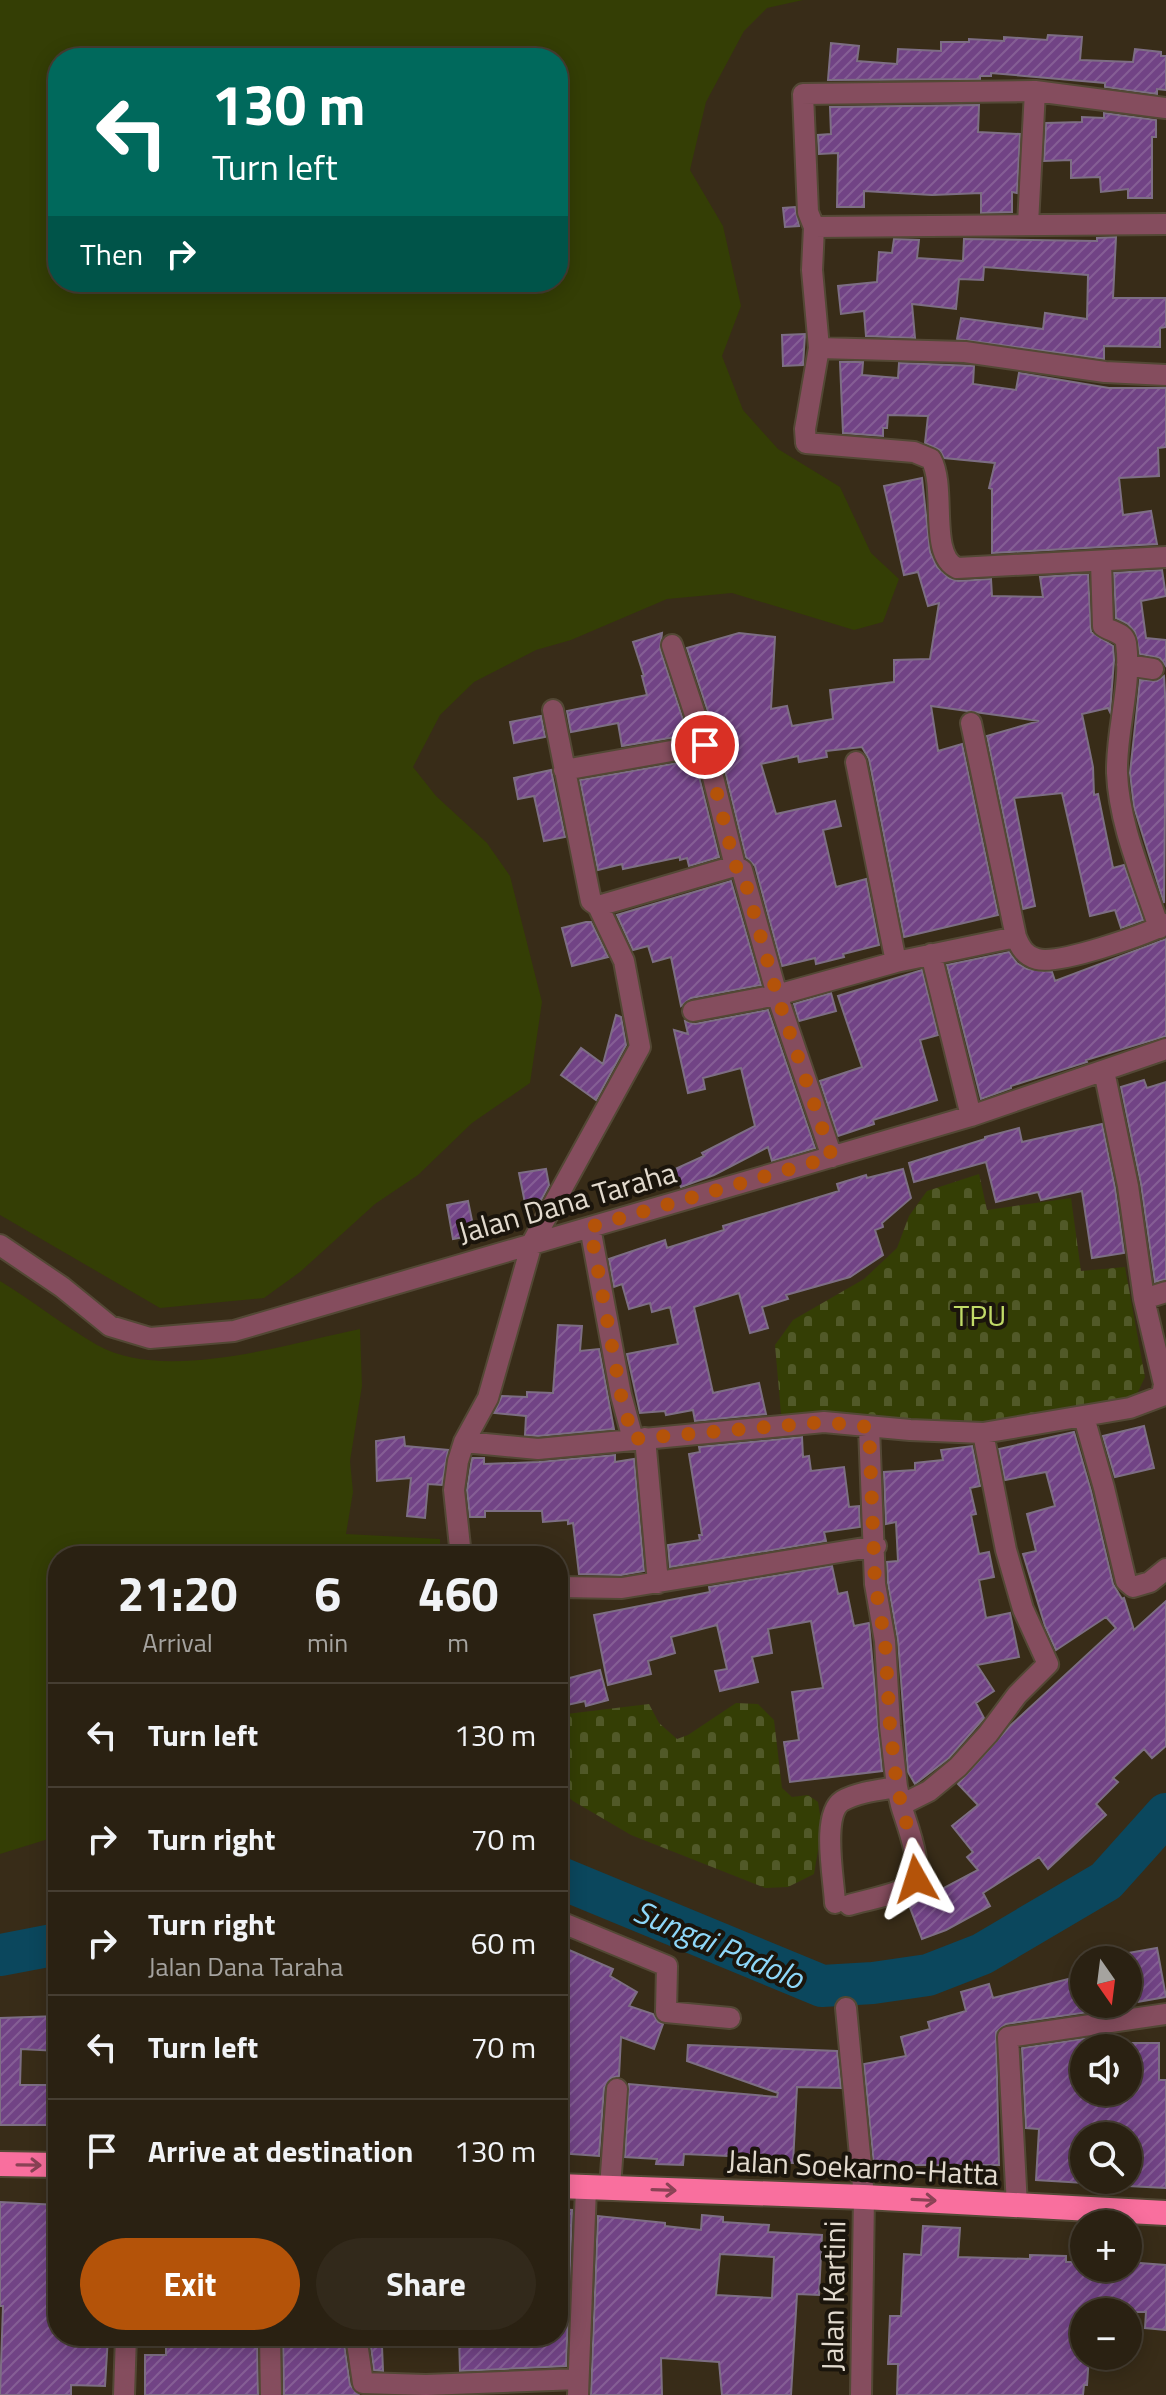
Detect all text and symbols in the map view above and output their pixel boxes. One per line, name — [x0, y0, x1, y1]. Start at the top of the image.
text: 130 m — [212, 62, 365, 147]
icon: left — [80, 80, 184, 184]
text: Turn left — [212, 139, 338, 194]
text: Then — [80, 231, 143, 277]
icon: right — [159, 232, 203, 276]
pin — [671, 711, 739, 779]
icon: arrive — [683, 723, 727, 767]
street label: Jalan Dana Taraha — [452, 1149, 682, 1255]
park label: TPU — [954, 1292, 1006, 1338]
text: 21:20 — [118, 1557, 237, 1630]
text: 6 — [314, 1557, 341, 1630]
text: 460 — [418, 1557, 498, 1630]
text: Arrival — [142, 1623, 213, 1662]
text: min — [307, 1623, 348, 1662]
text: m — [447, 1623, 469, 1662]
text: Turn left — [148, 1712, 258, 1758]
text: 130 m — [454, 1712, 536, 1758]
icon: left — [80, 1713, 124, 1757]
text: Turn right — [148, 1816, 276, 1862]
text: 70 m — [471, 1816, 536, 1862]
icon: right — [80, 1817, 124, 1861]
position arrow — [874, 1837, 958, 1921]
water label: Sungai Padolo — [627, 1887, 813, 2002]
text: Turn right — [148, 1901, 276, 1947]
text: 60 m — [471, 1920, 536, 1966]
icon: right — [80, 1921, 124, 1965]
north arrow — [1070, 1946, 1142, 2018]
map controls — [1070, 1946, 1142, 2370]
text: Jalan Dana Taraha — [148, 1947, 343, 1986]
text: Turn left — [148, 2024, 258, 2070]
text: 70 m — [471, 2024, 536, 2070]
icon: left — [80, 2025, 124, 2069]
button: sound — [1070, 2034, 1142, 2106]
button: search — [1070, 2122, 1142, 2194]
text: Arrive at destination — [148, 2128, 413, 2174]
text: 130 m — [454, 2128, 536, 2174]
icon: arrive — [80, 2129, 124, 2173]
street label: Jalan Soekarno-Hatta — [726, 2137, 1000, 2197]
one-way arrow — [15, 2157, 42, 2172]
one-way arrow — [650, 2183, 677, 2198]
one-way arrow — [910, 2193, 937, 2208]
button: + — [1070, 2210, 1142, 2282]
street label: Jalan Kartini — [809, 2220, 857, 2372]
button: Exit — [80, 2238, 300, 2330]
button: Share — [316, 2238, 536, 2330]
button: − — [1070, 2298, 1142, 2370]

